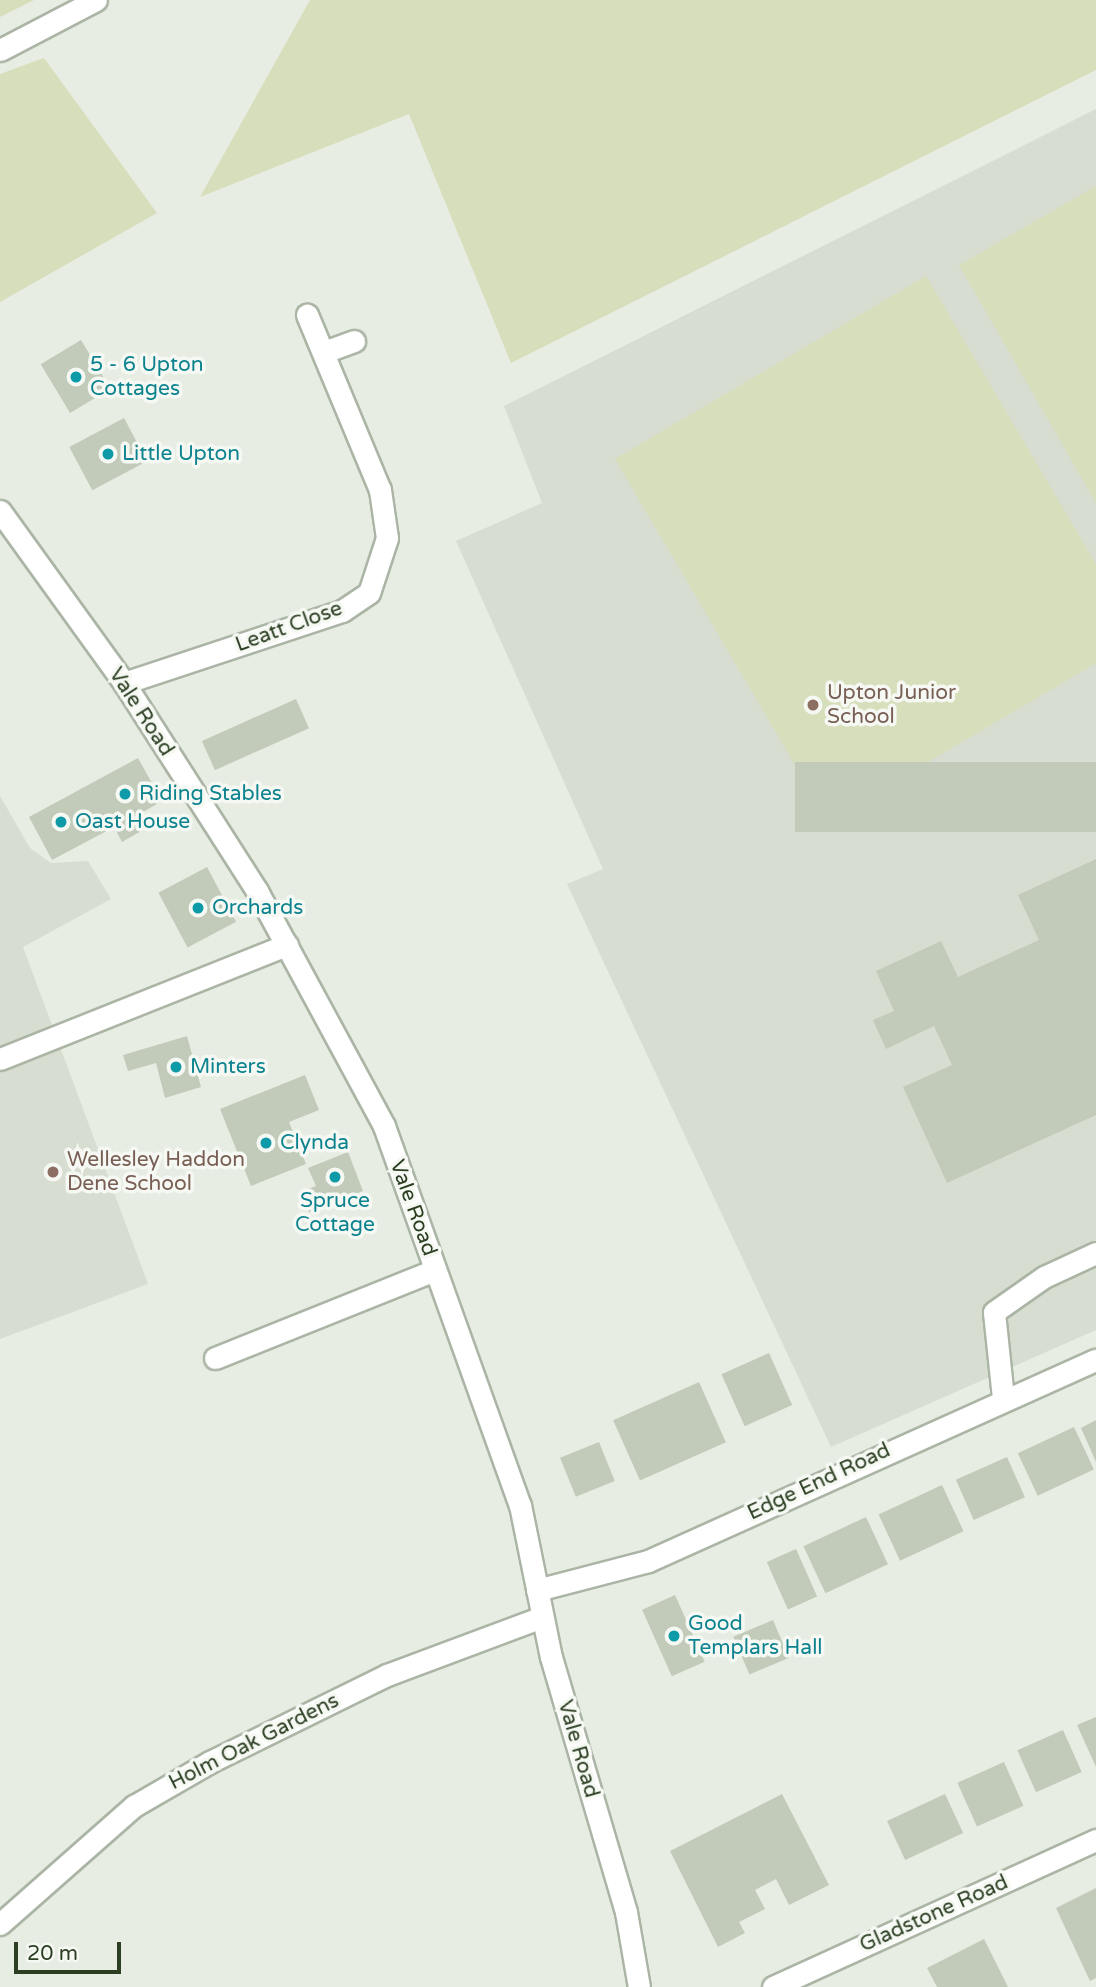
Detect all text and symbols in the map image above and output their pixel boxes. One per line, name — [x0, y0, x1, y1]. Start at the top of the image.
place label: 5 - 6 Upton Cottages — [90, 352, 203, 402]
marker: 5 - 6 Upton Cottages — [68, 369, 84, 385]
place label: Little Upton — [122, 441, 240, 467]
marker: Little Upton — [100, 446, 116, 462]
street label: Leatt Close — [232, 596, 346, 658]
street label: Vale Road — [103, 663, 179, 761]
place label: Upton Junior School — [827, 680, 956, 730]
marker: Upton Junior School — [805, 697, 821, 713]
place label: Riding Stables — [139, 781, 282, 807]
marker: Riding Stables — [117, 786, 133, 802]
place label: Oast House — [75, 809, 190, 835]
marker: Oast House — [53, 814, 69, 830]
place label: Orchards — [212, 895, 303, 921]
marker: Orchards — [190, 900, 206, 916]
place label: Minters — [190, 1054, 266, 1080]
marker: Minters — [168, 1059, 184, 1075]
place label: Clynda — [280, 1130, 349, 1156]
marker: Clynda — [258, 1135, 274, 1151]
place label: Wellesley Haddon Dene School — [67, 1147, 245, 1197]
street label: Vale Road — [384, 1156, 442, 1260]
marker: Wellesley Haddon Dene School — [45, 1164, 61, 1180]
marker: Spruce Cottage — [327, 1169, 343, 1185]
place label: Spruce Cottage — [295, 1188, 375, 1238]
street label: Edge End Road — [744, 1438, 894, 1526]
place label: Good Templars Hall — [688, 1611, 823, 1661]
marker: Good Templars Hall — [666, 1628, 682, 1644]
street label: Holm Oak Gardens — [165, 1688, 343, 1796]
street label: Vale Road — [552, 1697, 604, 1801]
street label: Gladstone Road — [856, 1870, 1012, 1958]
scale bar — [18, 1927, 124, 1971]
text: 20 m — [27, 1941, 78, 1966]

